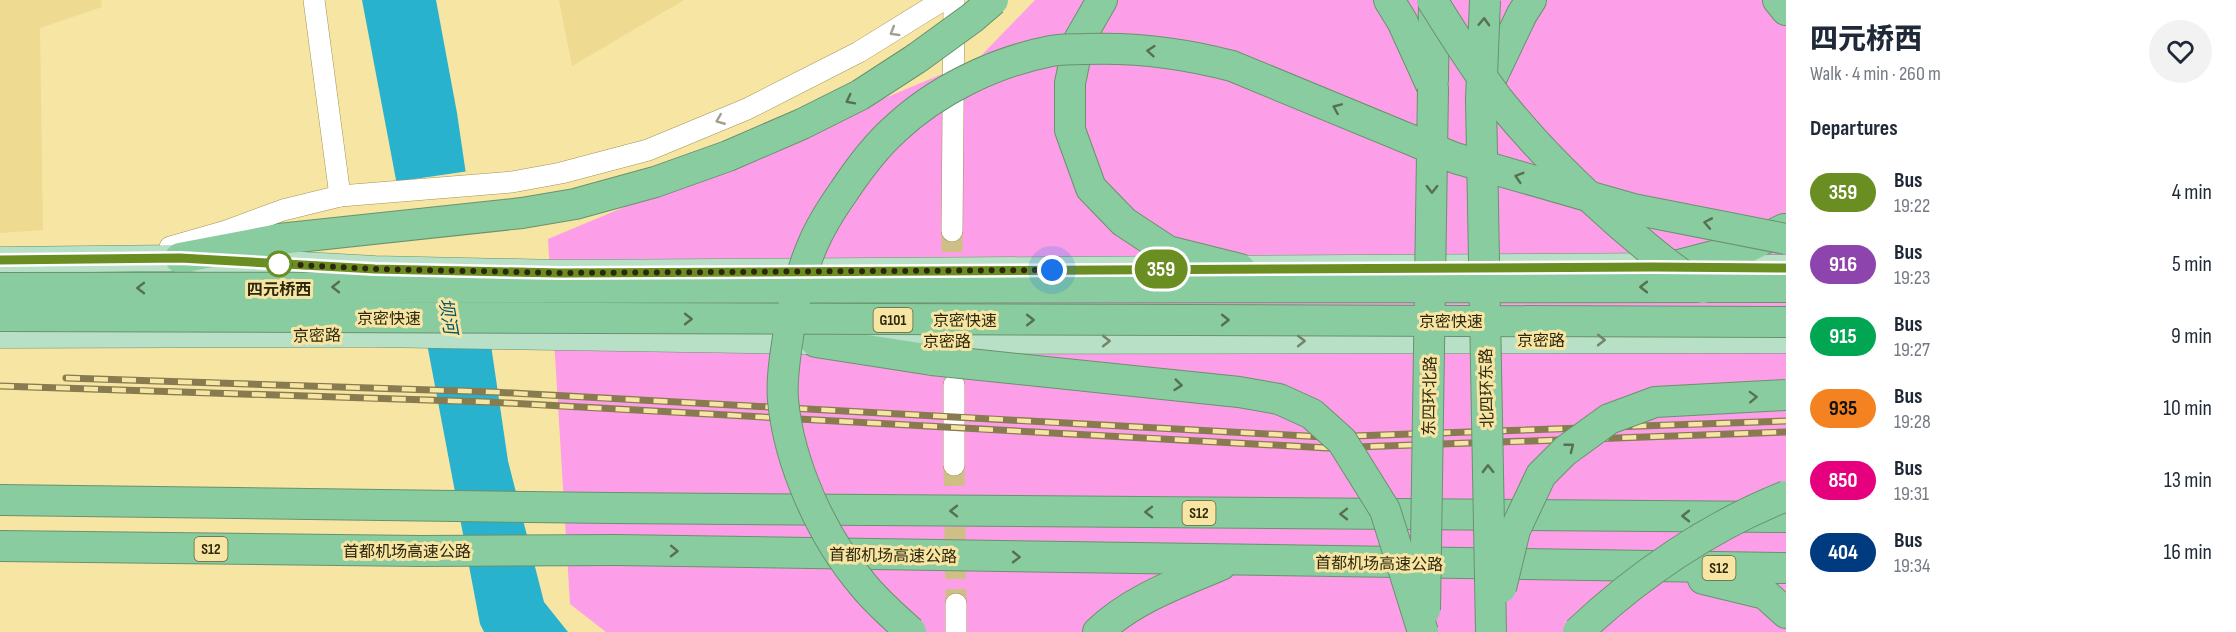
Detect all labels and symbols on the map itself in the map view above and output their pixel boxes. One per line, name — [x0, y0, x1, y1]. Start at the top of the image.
one-way arrow — [1478, 17, 1491, 26]
one-way arrow — [890, 24, 900, 36]
one-way arrow — [1147, 45, 1156, 58]
one-way arrow — [845, 92, 856, 104]
one-way arrow — [1332, 104, 1343, 116]
one-way arrow — [715, 113, 726, 125]
one-way arrow — [1514, 172, 1525, 184]
one-way arrow — [1426, 185, 1438, 194]
one-way arrow — [1703, 217, 1713, 230]
line badge: 359 — [1126, 250, 1196, 288]
marker: 四元桥西 — [266, 251, 292, 277]
your location — [1037, 255, 1067, 285]
place label: 四元桥西 — [247, 281, 311, 300]
one-way arrow — [331, 281, 340, 293]
one-way arrow — [1639, 281, 1648, 293]
one-way arrow — [136, 282, 145, 294]
water label: 坝河 — [434, 297, 461, 339]
road number: G101 — [874, 308, 912, 332]
street label: 京密快速 — [357, 310, 421, 329]
street label: 京密快速 — [933, 312, 997, 331]
one-way arrow — [684, 313, 693, 325]
street label: 京密快速 — [1419, 313, 1483, 332]
one-way arrow — [1026, 314, 1035, 326]
one-way arrow — [1221, 314, 1230, 326]
street label: 京密路 — [293, 327, 341, 346]
street label: 京密路 — [1517, 332, 1565, 351]
street label: 京密路 — [923, 333, 971, 352]
one-way arrow — [1596, 334, 1605, 346]
one-way arrow — [1101, 335, 1110, 347]
one-way arrow — [1296, 335, 1305, 347]
street label: 北四环东路 — [1477, 348, 1498, 428]
street label: 东四环北路 — [1420, 356, 1441, 436]
one-way arrow — [1173, 378, 1182, 391]
one-way arrow — [1748, 390, 1757, 403]
one-way arrow — [1564, 444, 1575, 455]
one-way arrow — [1482, 464, 1494, 473]
road number: S12 — [1182, 501, 1216, 525]
one-way arrow — [949, 505, 958, 517]
one-way arrow — [1144, 506, 1153, 519]
one-way arrow — [1339, 508, 1348, 520]
one-way arrow — [1681, 510, 1690, 522]
road number: S12 — [194, 537, 228, 561]
street label: 首都机场高速公路 — [343, 543, 471, 562]
one-way arrow — [670, 545, 679, 557]
street label: 首都机场高速公路 — [829, 546, 957, 567]
one-way arrow — [1012, 551, 1021, 563]
street label: 首都机场高速公路 — [1315, 554, 1443, 575]
road number: S12 — [1702, 556, 1736, 580]

